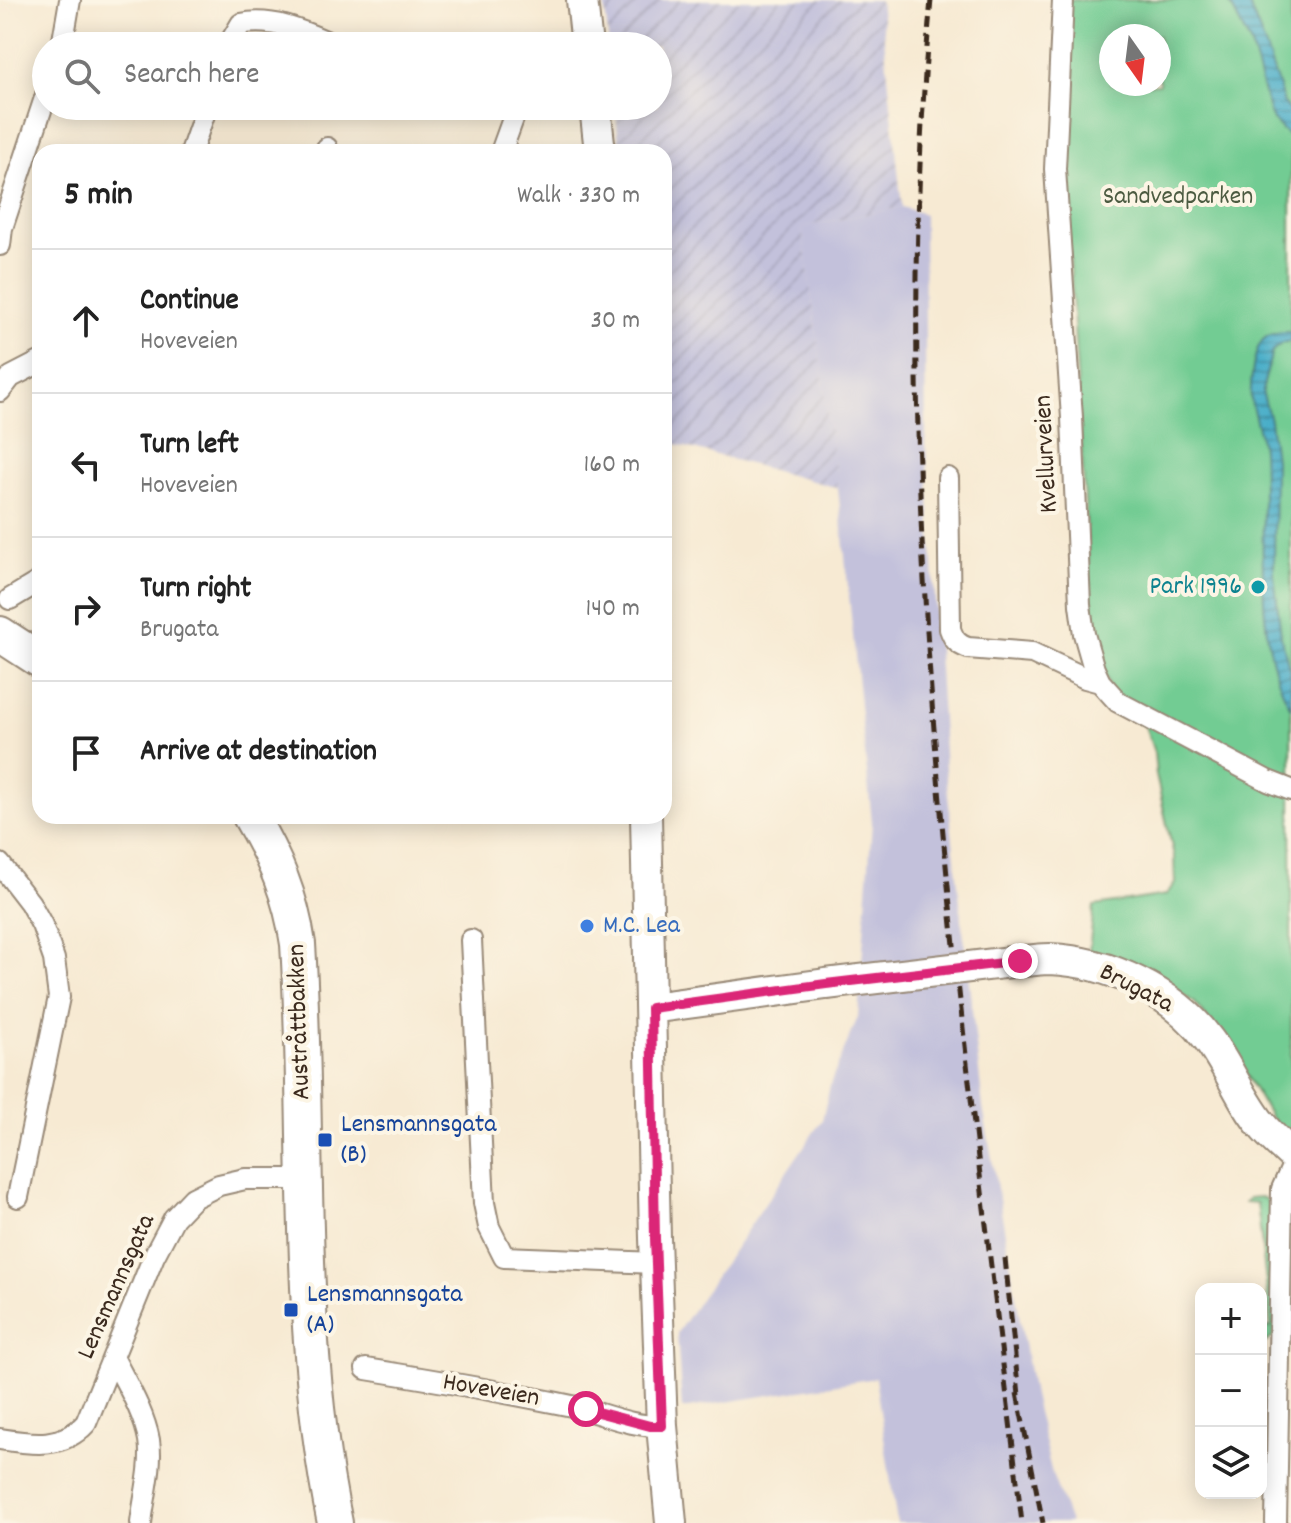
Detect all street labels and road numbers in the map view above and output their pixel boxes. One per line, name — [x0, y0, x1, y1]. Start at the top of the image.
street label: Kvellurveien — [1025, 394, 1069, 514]
street label: Austråttbakken — [279, 943, 321, 1101]
street label: Brugata — [1093, 955, 1180, 1024]
street label: Lensmannsgata — [68, 1208, 166, 1366]
street label: Hoveveien — [440, 1364, 542, 1418]

